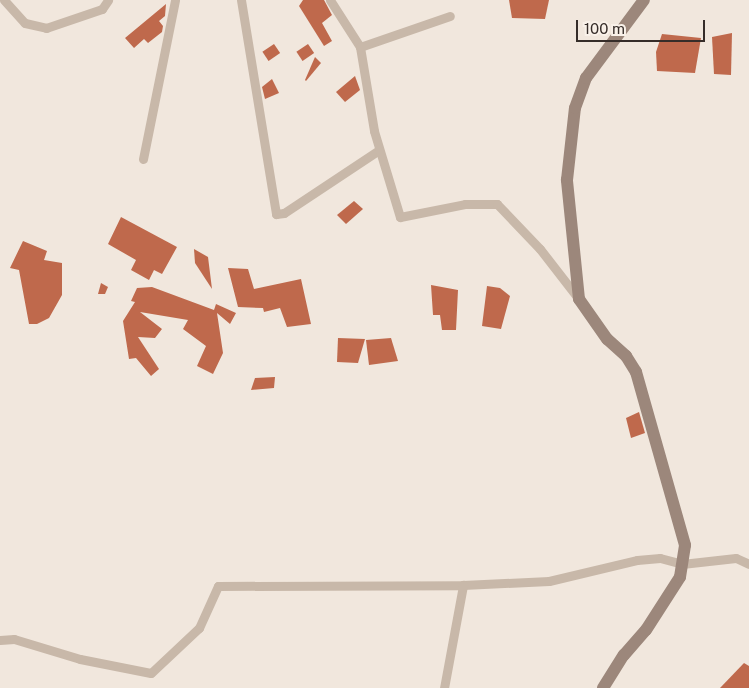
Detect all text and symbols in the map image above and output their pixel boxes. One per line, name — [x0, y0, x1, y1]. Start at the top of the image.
scale bar — [579, 10, 708, 42]
text: 100 m — [584, 20, 625, 37]

